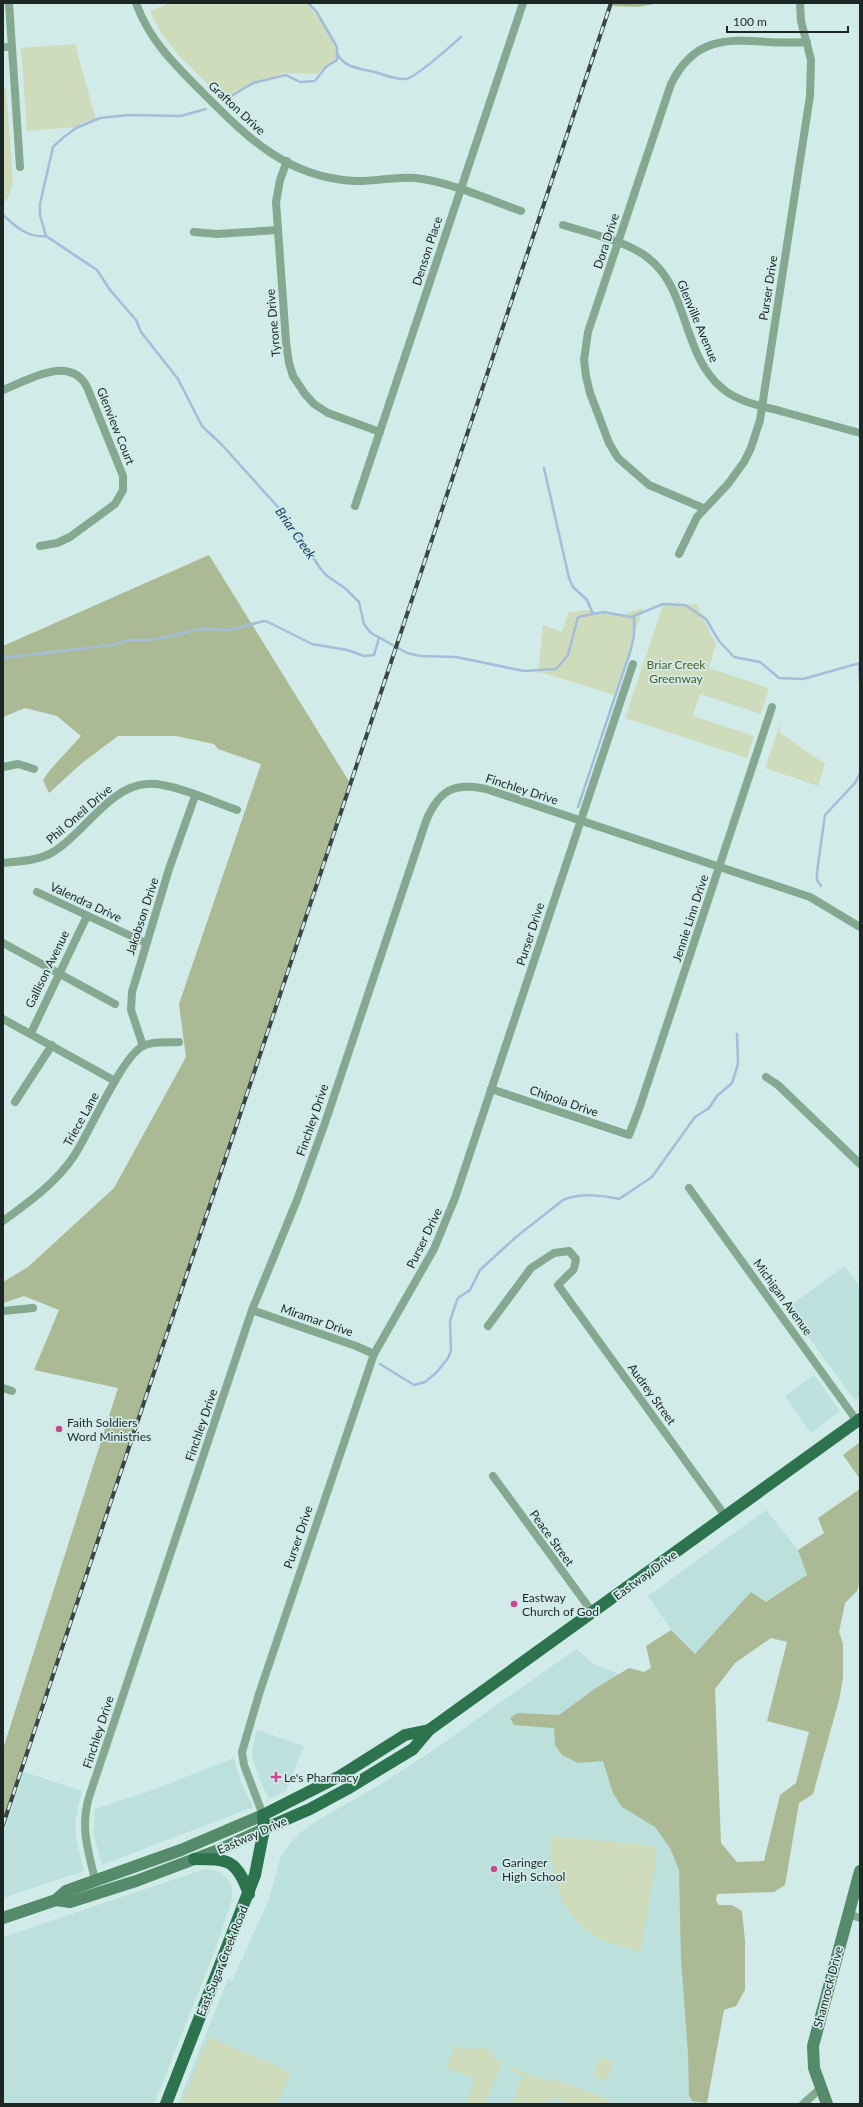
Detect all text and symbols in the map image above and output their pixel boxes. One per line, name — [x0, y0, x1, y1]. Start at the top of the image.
scale bar — [727, 8, 848, 34]
text: 100 m — [733, 14, 767, 29]
street label: Grafton Drive — [205, 78, 269, 138]
street label: Dora Drive — [590, 211, 622, 271]
street label: Denson Place — [409, 215, 445, 287]
street label: Purser Drive — [755, 254, 781, 322]
street label: Glenville Avenue — [674, 278, 722, 364]
street label: Tyrone Drive — [263, 289, 283, 357]
street label: Glenview Court — [94, 385, 139, 468]
water label: Briar Creek — [272, 504, 320, 563]
park label: Briar Creek Greenway — [647, 657, 706, 686]
street label: Finchley Drive — [484, 770, 560, 808]
street label: Phil Oneil Drive — [43, 781, 115, 847]
street label: Jennie Linn Drive — [669, 872, 711, 964]
street label: Jakobson Drive — [122, 875, 162, 957]
street label: Valendra Drive — [48, 879, 124, 925]
street label: Purser Drive — [513, 901, 547, 967]
street label: Gallison Avenue — [22, 928, 72, 1010]
street label: Finchley Drive — [293, 1082, 331, 1158]
street label: Chipola Drive — [528, 1082, 600, 1120]
street label: Triece Lane — [60, 1089, 102, 1149]
street label: Purser Drive — [403, 1205, 445, 1271]
street label: Michigan Avenue — [750, 1256, 816, 1338]
street label: Miramar Drive — [279, 1301, 355, 1339]
street label: Audrey Street — [625, 1360, 680, 1428]
street label: Finchley Drive — [182, 1387, 220, 1463]
place label: Faith Soldiers Word Ministries — [67, 1415, 151, 1444]
marker: Faith Soldiers Word Ministries — [54, 1424, 64, 1434]
street label: Purser Drive — [280, 1504, 316, 1570]
street label: Peace Street — [527, 1507, 578, 1570]
street label: Eastway Drive — [610, 1547, 680, 1603]
place label: Eastway Church of God — [522, 1590, 599, 1619]
marker: Eastway Church of God — [509, 1599, 519, 1609]
street label: Finchley Drive — [79, 1694, 117, 1770]
place label: Le's Pharmacy — [284, 1770, 359, 1785]
marker: Le's Pharmacy — [271, 1772, 281, 1782]
street label: Eastway Drive — [215, 1813, 289, 1857]
place label: Garinger High School — [502, 1855, 565, 1884]
marker: Garinger High School — [489, 1864, 499, 1874]
street label: East Sugar Creek Road — [193, 1903, 251, 2019]
street label: Shamrock Drive — [810, 1945, 846, 2029]

